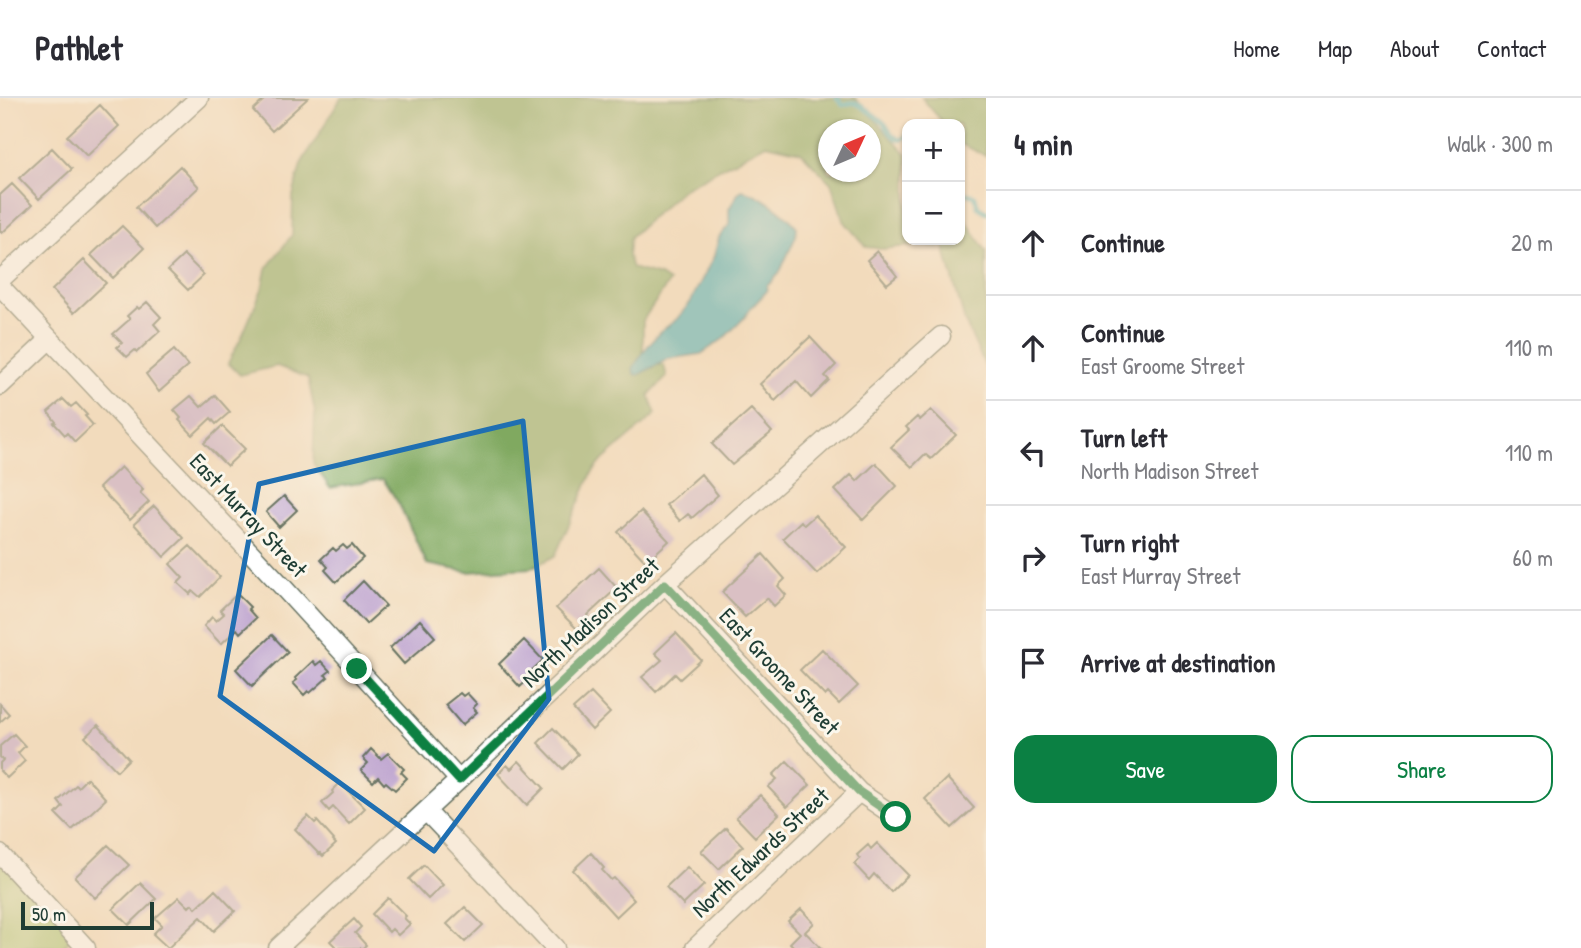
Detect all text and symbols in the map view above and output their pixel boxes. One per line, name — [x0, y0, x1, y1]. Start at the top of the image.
text: Pathlet — [35, 26, 122, 70]
text: Home — [1233, 32, 1280, 64]
text: Map — [1318, 32, 1352, 64]
text: About — [1390, 32, 1439, 64]
text: Contact — [1477, 32, 1546, 64]
north arrow — [818, 119, 881, 182]
map controls — [902, 119, 965, 245]
button: + — [902, 119, 965, 182]
text: 4 min — [1014, 124, 1073, 164]
text: Walk · 300 m — [1447, 128, 1553, 159]
button: − — [902, 182, 965, 245]
icon: ahead — [1014, 224, 1052, 262]
text: Continue — [1081, 225, 1165, 260]
text: 20 m — [1511, 227, 1553, 258]
text: Continue — [1081, 315, 1165, 350]
icon: ahead — [1014, 329, 1052, 367]
text: 110 m — [1505, 332, 1553, 363]
text: East Groome Street — [1081, 350, 1244, 381]
text: Turn left — [1081, 420, 1167, 455]
icon: left — [1014, 434, 1052, 472]
text: 110 m — [1505, 437, 1553, 468]
street label: East Murray Street — [183, 446, 315, 585]
text: North Madison Street — [1081, 455, 1258, 486]
text: Turn right — [1081, 525, 1179, 560]
icon: right — [1014, 539, 1052, 577]
text: 60 m — [1513, 542, 1553, 573]
street label: North Madison Street — [515, 549, 666, 694]
text: East Murray Street — [1081, 560, 1240, 591]
street label: East Groome Street — [713, 601, 848, 742]
icon: arrive — [1014, 644, 1052, 682]
text: Arrive at destination — [1081, 645, 1276, 680]
route end — [341, 653, 372, 684]
button: Save — [1014, 735, 1277, 803]
button: Share — [1291, 735, 1553, 803]
street label: North Edwards Street — [685, 779, 836, 924]
route start — [880, 801, 911, 832]
scale bar — [21, 899, 154, 931]
text: 50 m — [32, 901, 66, 927]

